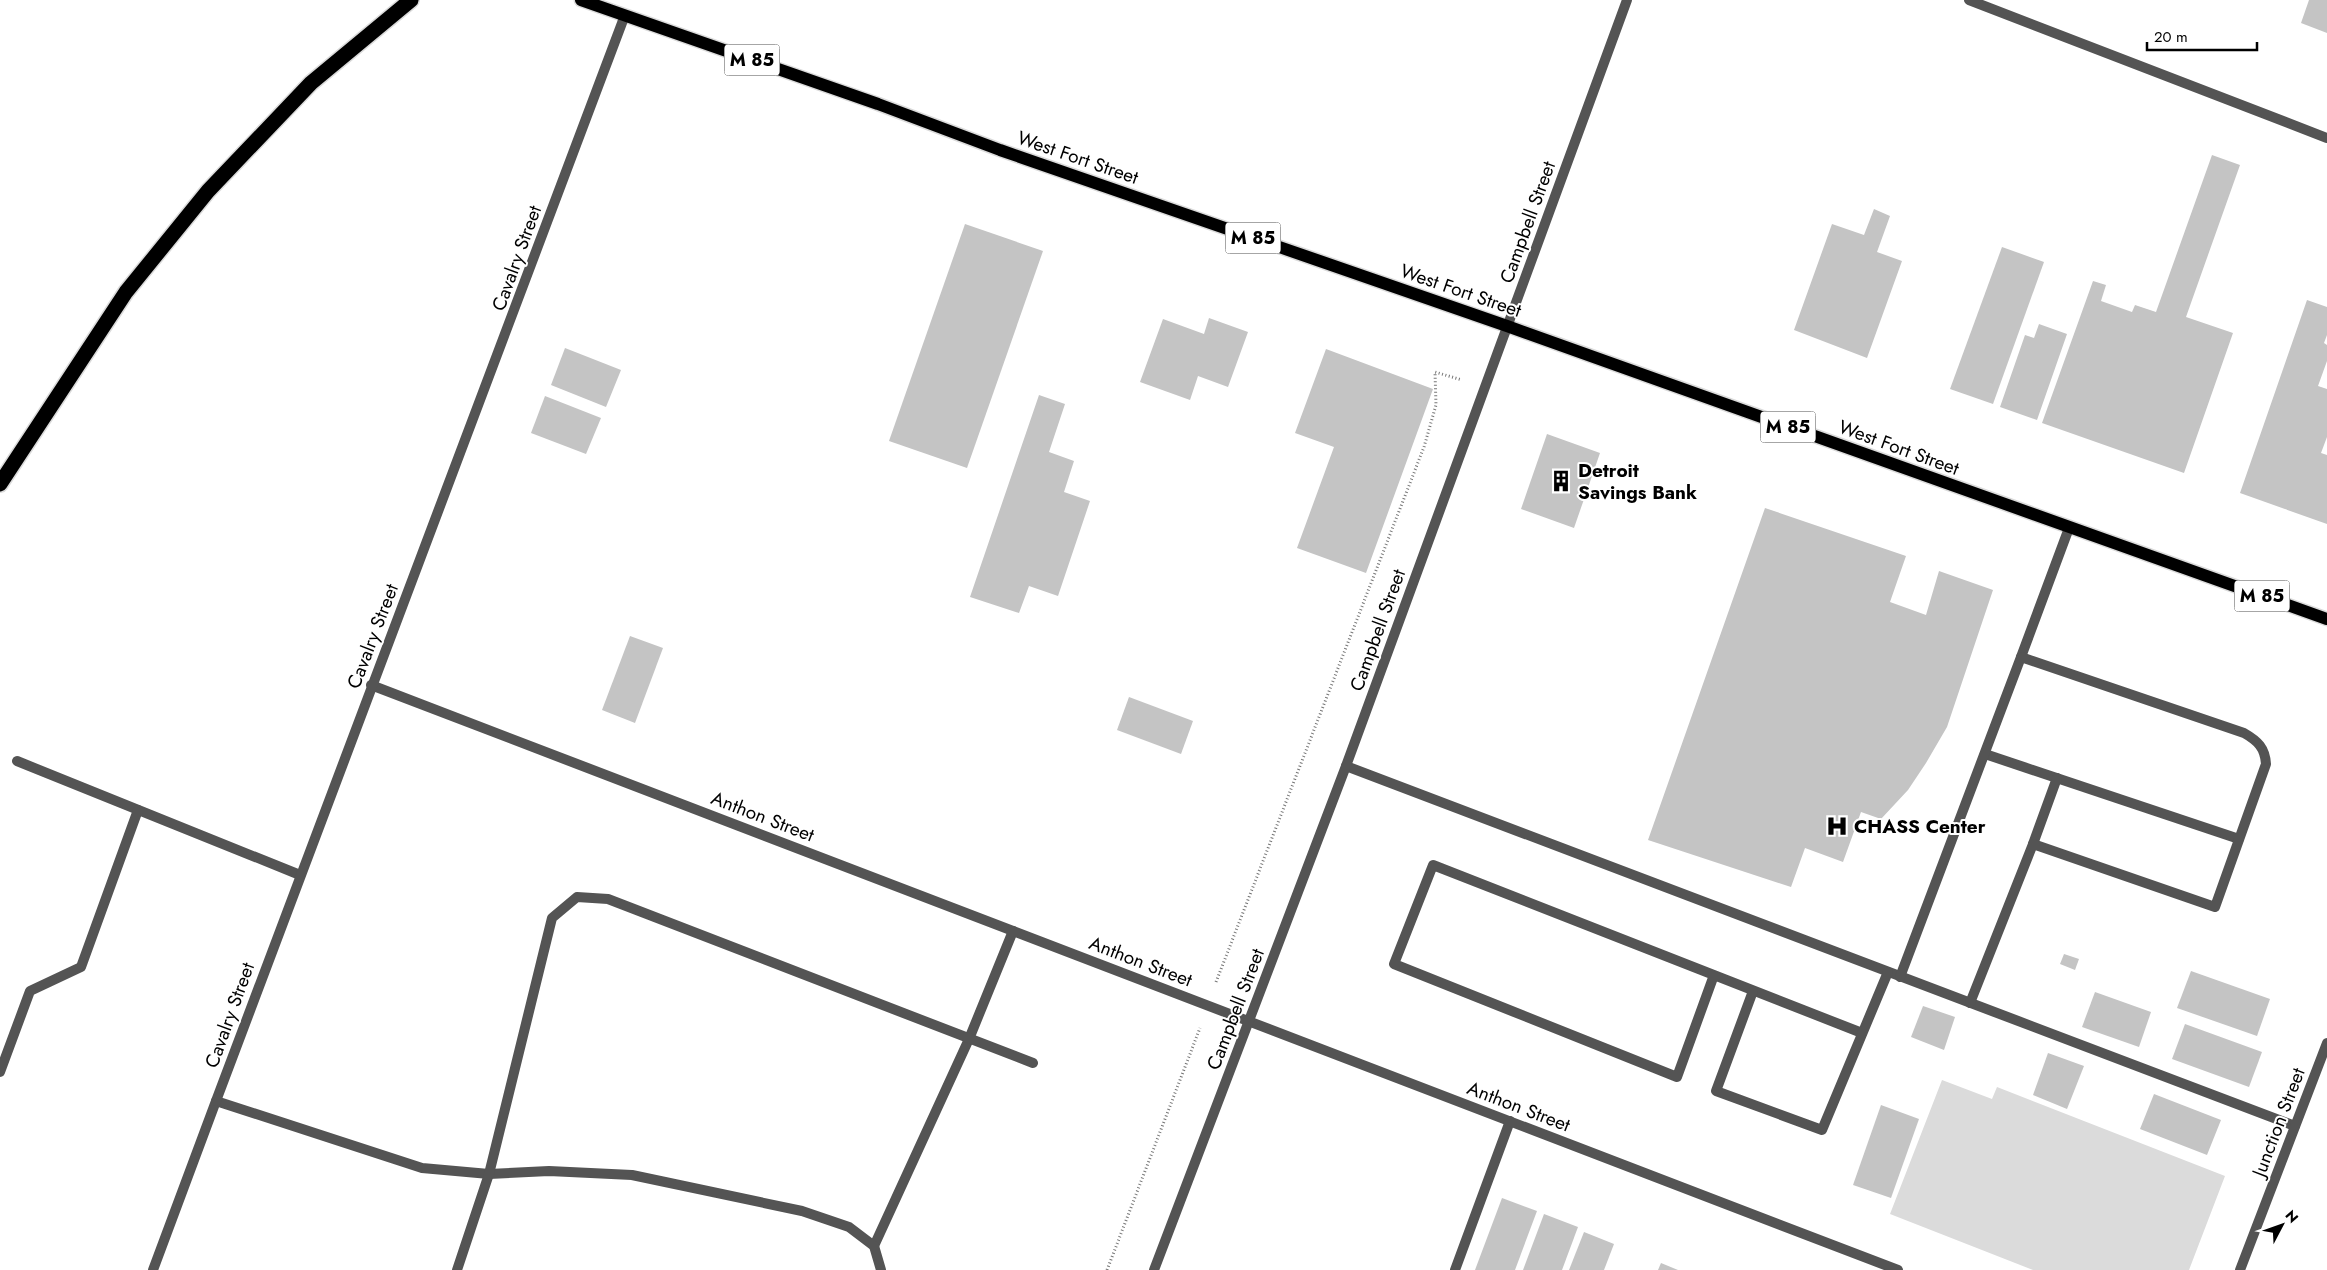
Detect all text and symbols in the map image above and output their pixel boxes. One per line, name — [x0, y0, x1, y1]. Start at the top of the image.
scale bar — [2147, 20, 2257, 52]
text: 20 m — [2154, 26, 2188, 48]
road number: M 85 — [724, 44, 780, 76]
street label: West Fort Street — [1014, 124, 1142, 191]
street label: Campbell Street — [1493, 157, 1562, 287]
street label: Cavalry Street — [485, 201, 548, 315]
road number: M 85 — [1226, 222, 1280, 254]
street label: West Fort Street — [1397, 257, 1525, 324]
road number: M 85 — [1760, 412, 1816, 442]
street label: West Fort Street — [1835, 413, 1963, 482]
place label: Detroit Savings Bank — [1578, 457, 1697, 506]
building icon: Detroit Savings Bank — [1548, 468, 1574, 494]
street label: Campbell Street — [1343, 565, 1412, 695]
street label: Cavalry Street — [340, 579, 405, 693]
road number: M 85 — [2234, 580, 2290, 612]
street label: Anthon Street — [707, 784, 819, 849]
hospital icon: CHASS Center — [1824, 813, 1850, 839]
place label: CHASS Center — [1854, 813, 1986, 840]
street label: Anthon Street — [1085, 929, 1197, 994]
street label: Campbell Street — [1200, 944, 1271, 1074]
street label: Cavalry Street — [198, 958, 261, 1072]
street label: Junction Street — [2244, 1063, 2312, 1183]
street label: Anthon Street — [1463, 1074, 1575, 1139]
north arrow — [2257, 1200, 2307, 1250]
text: N — [2281, 1206, 2303, 1227]

